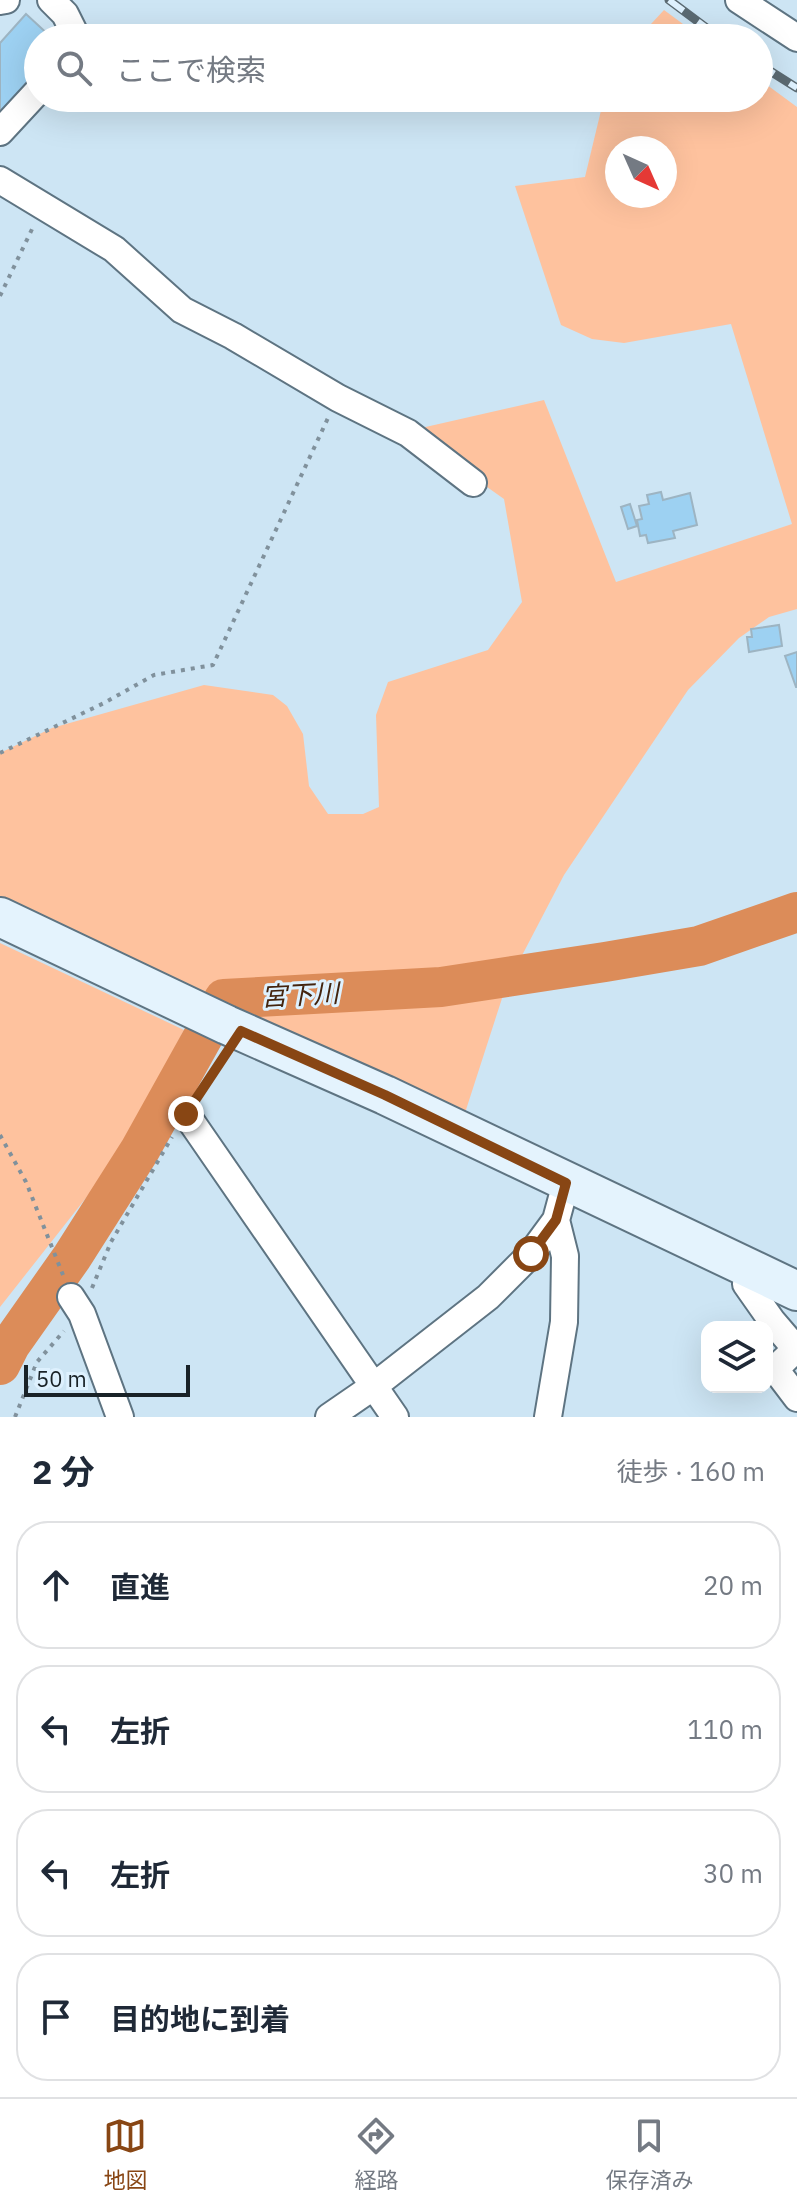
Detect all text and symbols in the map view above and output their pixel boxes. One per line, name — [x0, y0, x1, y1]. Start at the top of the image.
search box — [24, 24, 773, 112]
icon: search — [52, 46, 96, 90]
text: ここで検索 — [116, 50, 266, 89]
north arrow — [605, 136, 677, 208]
water label: 宮下川 — [260, 975, 343, 1013]
route end — [168, 1096, 204, 1132]
route start — [513, 1236, 549, 1272]
map controls — [701, 1321, 773, 1393]
button: layers — [701, 1321, 773, 1393]
scale bar — [24, 1361, 190, 1397]
text: 50 m — [36, 1364, 87, 1393]
text: 2 分 — [32, 1449, 94, 1493]
text: 徒歩 · 160 m — [617, 1454, 765, 1488]
icon: ahead — [34, 1563, 78, 1607]
text: 直進 — [110, 1567, 170, 1606]
text: 20 m — [703, 1568, 763, 1602]
icon: left — [34, 1707, 78, 1751]
text: 左折 — [110, 1711, 170, 1750]
text: 110 m — [687, 1712, 763, 1746]
icon: left — [34, 1851, 78, 1895]
text: 左折 — [110, 1855, 170, 1894]
text: 30 m — [703, 1856, 763, 1890]
icon: arrive — [34, 1995, 78, 2039]
text: 目的地に到着 — [110, 1999, 290, 2038]
tab: 地図 — [103, 2114, 148, 2194]
tab: 経路 — [354, 2114, 399, 2194]
tab: 保存済み — [605, 2114, 694, 2194]

